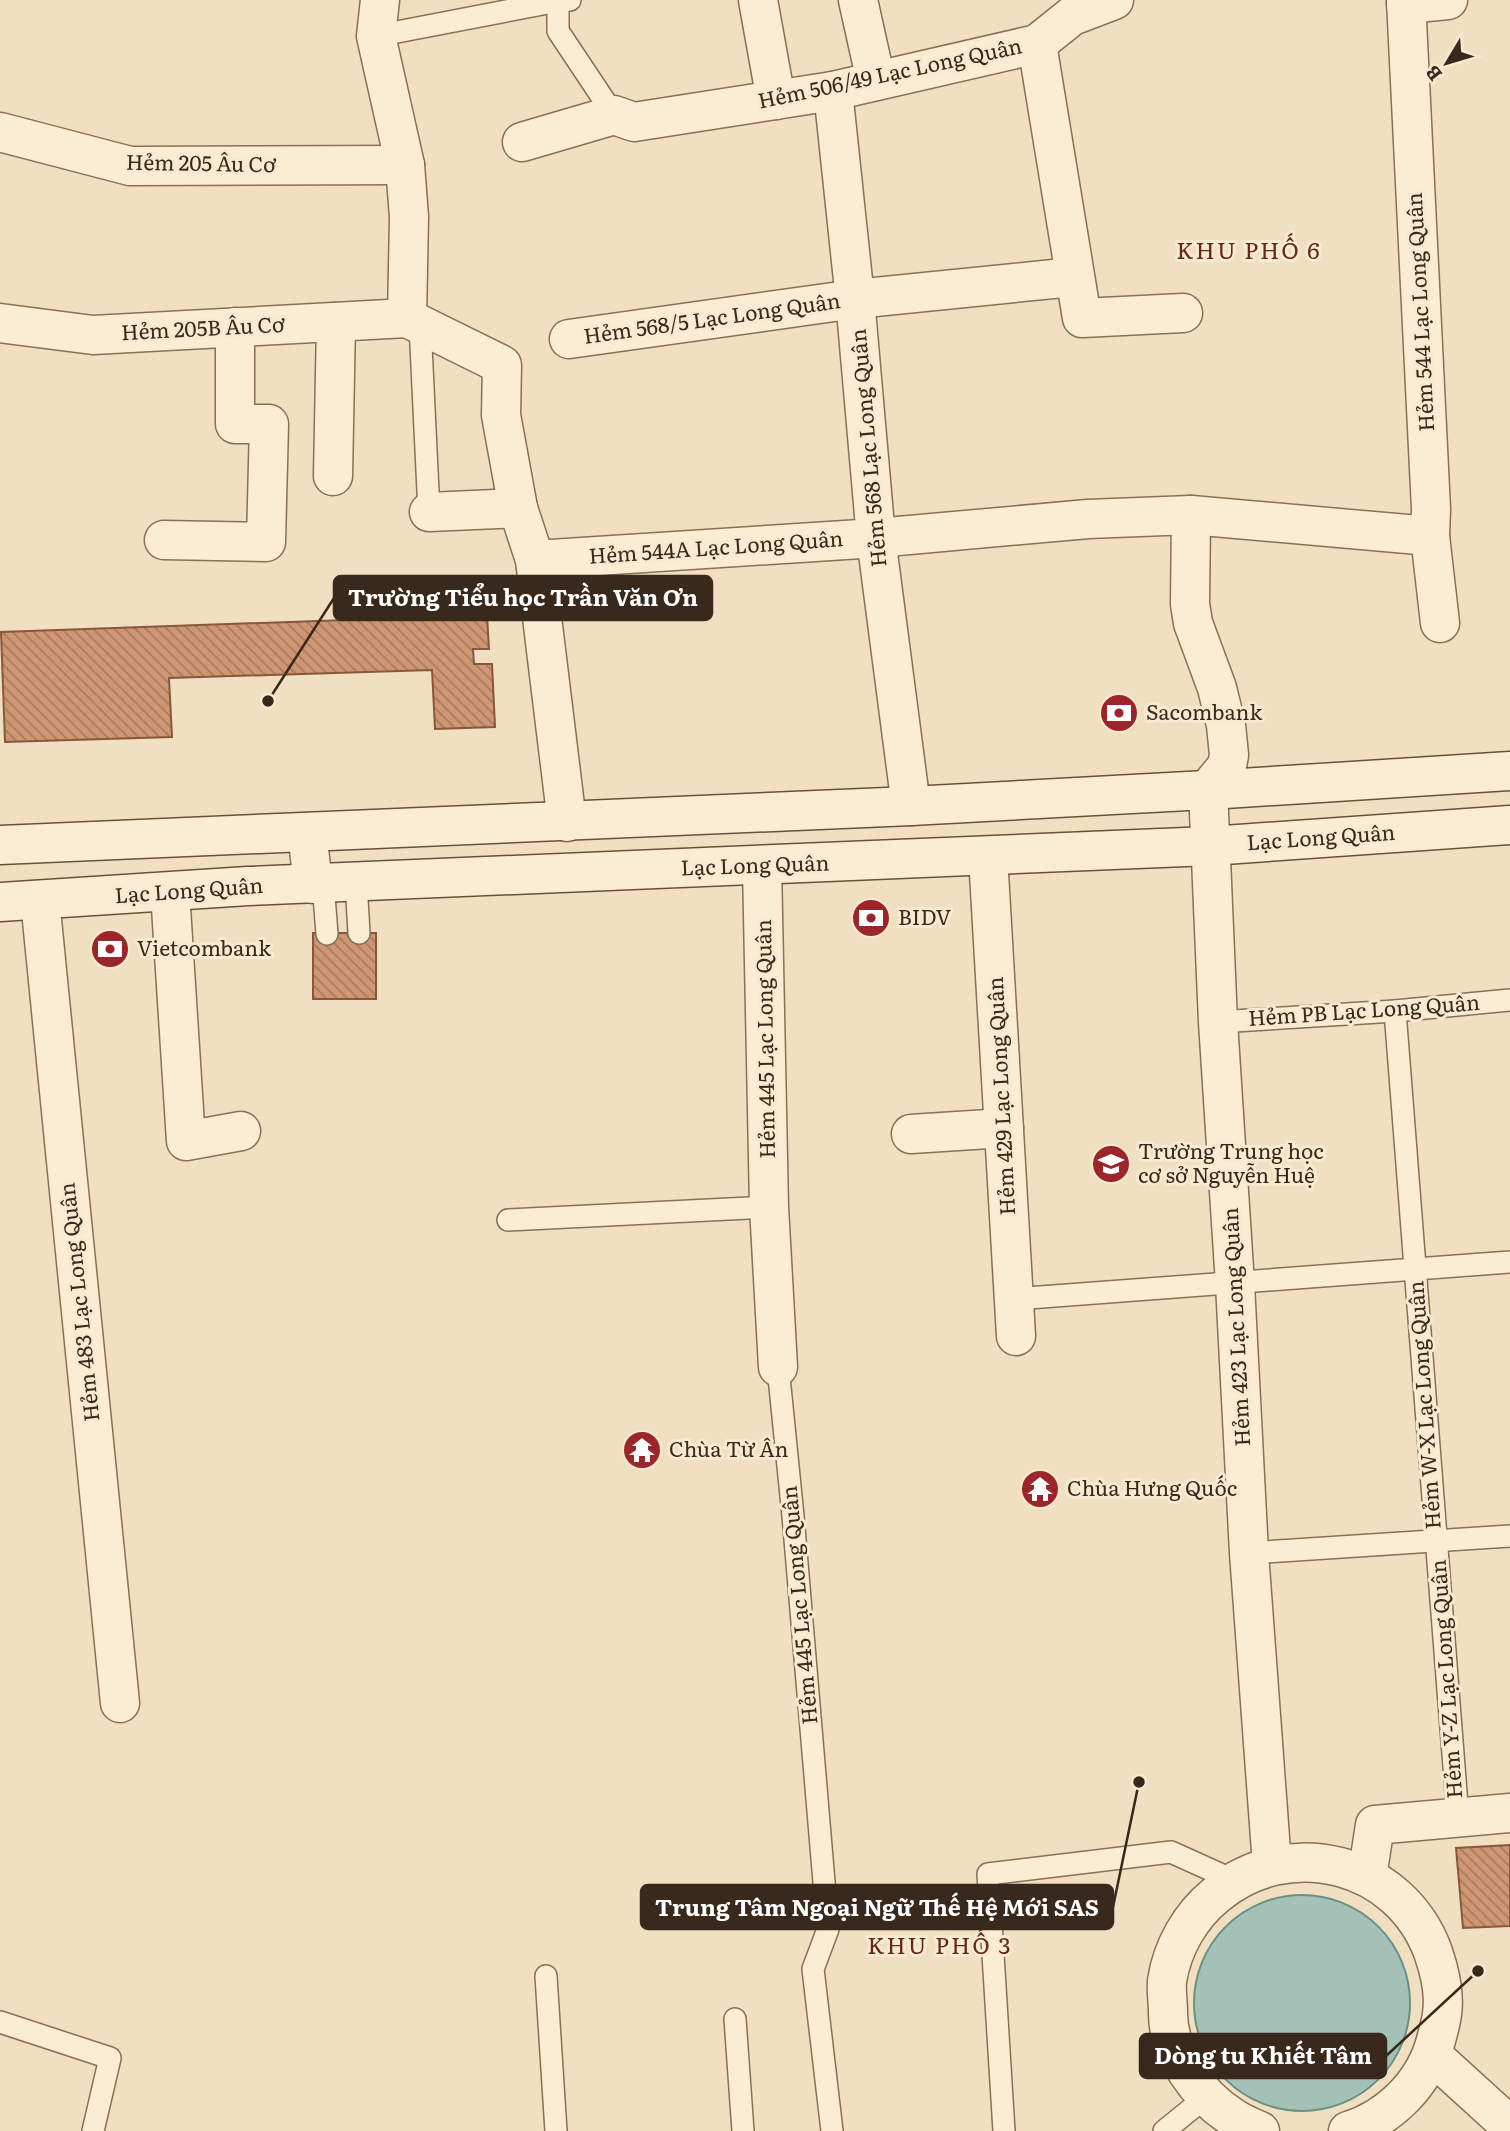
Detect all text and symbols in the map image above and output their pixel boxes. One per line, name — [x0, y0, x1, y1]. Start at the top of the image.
street label: Hẻm 506/49 Lạc Long Quân — [755, 28, 1024, 115]
north arrow — [1412, 28, 1482, 98]
text: B — [1418, 60, 1448, 88]
street label: Hẻm 205 Âu Cơ — [126, 145, 276, 178]
street label: Hẻm 544 Lạc Long Quân — [1397, 192, 1440, 433]
district label: KHU PHỐ 6 — [1176, 232, 1322, 266]
street label: Hẻm 568/5 Lạc Long Quân — [581, 283, 842, 350]
street label: Hẻm 205B Âu Cơ — [120, 307, 286, 346]
street label: Hẻm 568 Lạc Long Quân — [841, 328, 892, 569]
street label: Hẻm 544A Lạc Long Quân — [588, 521, 844, 570]
callout: Trường Tiểu học Trần Văn Ơn — [334, 576, 712, 620]
text: Trường Tiểu học Trần Văn Ơn — [348, 579, 698, 613]
bank icon: Sacombank — [1098, 692, 1140, 734]
place label: Sacombank — [1146, 695, 1263, 726]
street label: Lạc Long Quân — [1246, 815, 1396, 856]
street label: Lạc Long Quân — [680, 845, 830, 882]
street label: Lạc Long Quân — [114, 868, 264, 909]
bank icon: BIDV — [850, 897, 892, 939]
place label: BIDV — [898, 900, 952, 931]
street label: Hẻm 445 Lạc Long Quân — [746, 919, 781, 1159]
bank icon: Vietcombank — [89, 928, 131, 970]
place label: Vietcombank — [137, 931, 271, 962]
street label: Hẻm 429 Lạc Long Quân — [978, 976, 1021, 1216]
street label: Hẻm PB Lạc Long Quân — [1247, 985, 1481, 1032]
place label: Trường Trung học cơ sở Nguyễn Huệ — [1138, 1134, 1324, 1189]
school or university icon: Trường Trung học cơ sở Nguyễn Huệ — [1090, 1143, 1132, 1185]
street label: Hẻm 483 Lạc Long Quân — [50, 1181, 105, 1423]
street label: Hẻm 423 Lạc Long Quân — [1213, 1207, 1256, 1447]
street label: Hẻm W-X Lạc Long Quân — [1398, 1280, 1447, 1530]
temple icon: Chùa Từ Ân — [621, 1429, 663, 1471]
place label: Chùa Từ Ân — [669, 1432, 788, 1463]
temple icon: Chùa Hưng Quốc — [1019, 1468, 1061, 1510]
place label: Chùa Hưng Quốc — [1067, 1471, 1237, 1502]
street label: Hẻm 445 Lạc Long Quân — [772, 1484, 823, 1726]
street label: Hẻm Y-Z Lạc Long Quân — [1421, 1559, 1468, 1800]
callout: Trung Tâm Ngoại Ngữ Thế Hệ Mới SAS — [641, 1885, 1113, 1929]
text: Trung Tâm Ngoại Ngữ Thế Hệ Mới SAS — [655, 1889, 1099, 1923]
district label: KHU PHỐ 3 — [867, 1927, 1013, 1961]
callout: Dòng tu Khiết Tâm — [1140, 2034, 1386, 2078]
text: Dòng tu Khiết Tâm — [1154, 2037, 1372, 2071]

